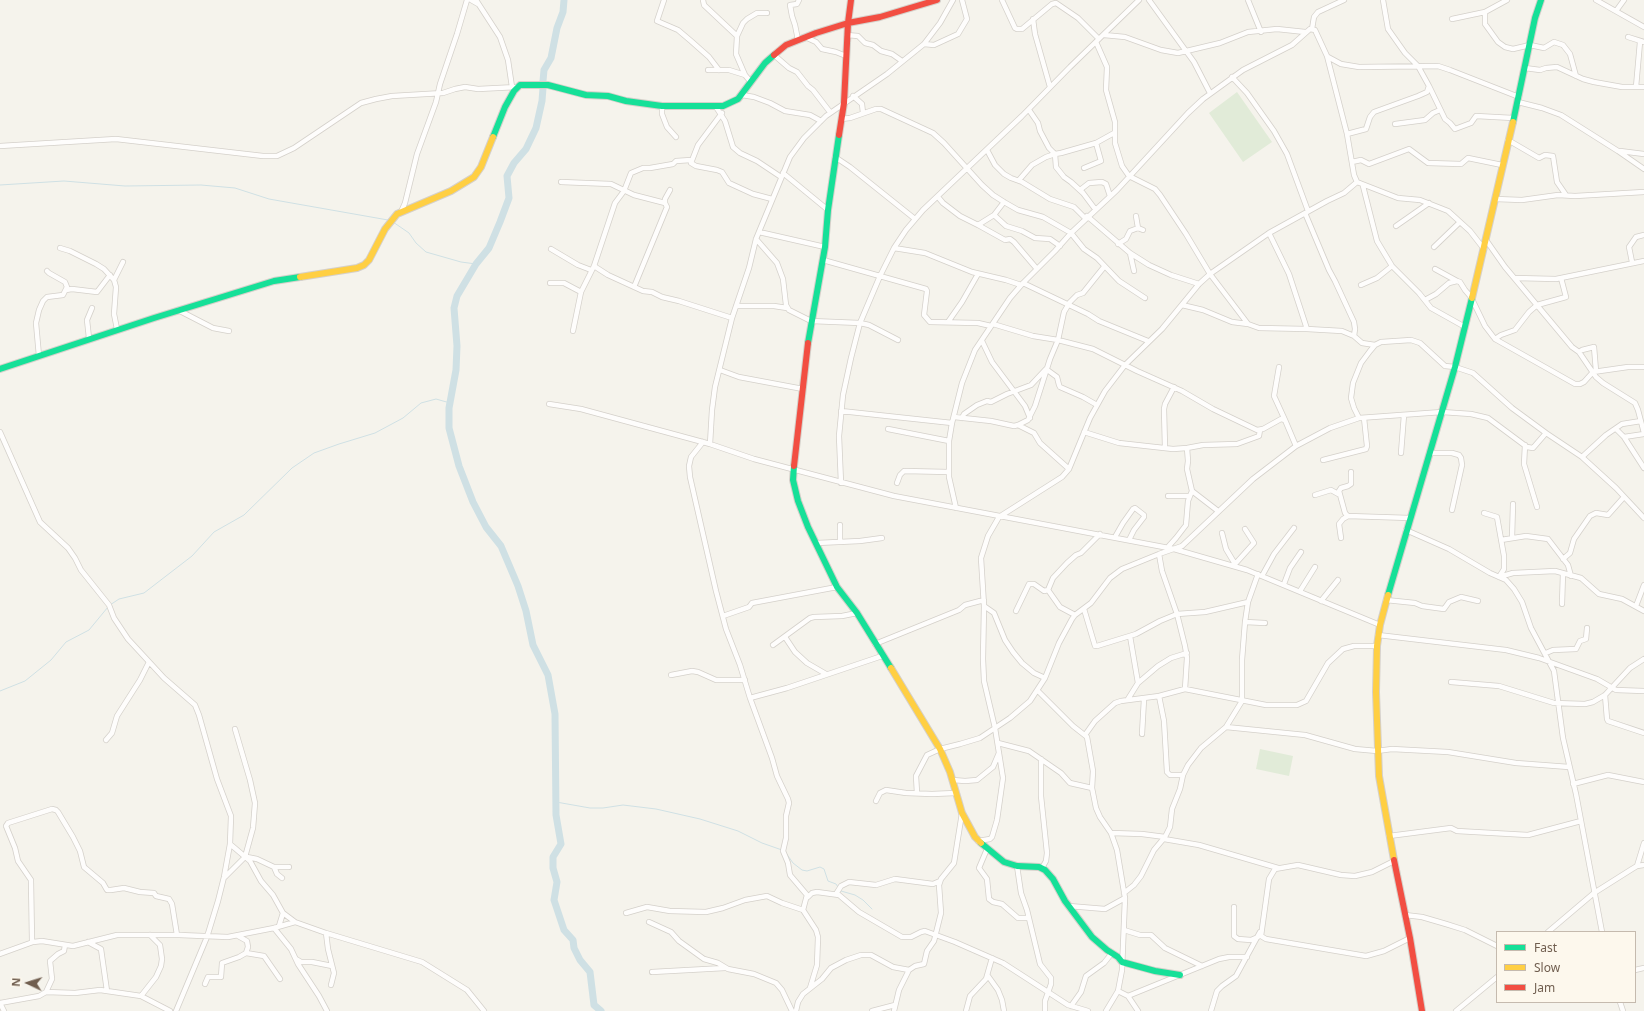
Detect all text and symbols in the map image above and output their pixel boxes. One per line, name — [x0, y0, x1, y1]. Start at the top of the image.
legend — [1496, 931, 1636, 1003]
text: Fast — [1534, 939, 1557, 956]
text: Slow — [1534, 959, 1560, 976]
north arrow — [8, 963, 48, 1003]
text: N — [8, 977, 23, 987]
text: Jam — [1534, 979, 1555, 996]

